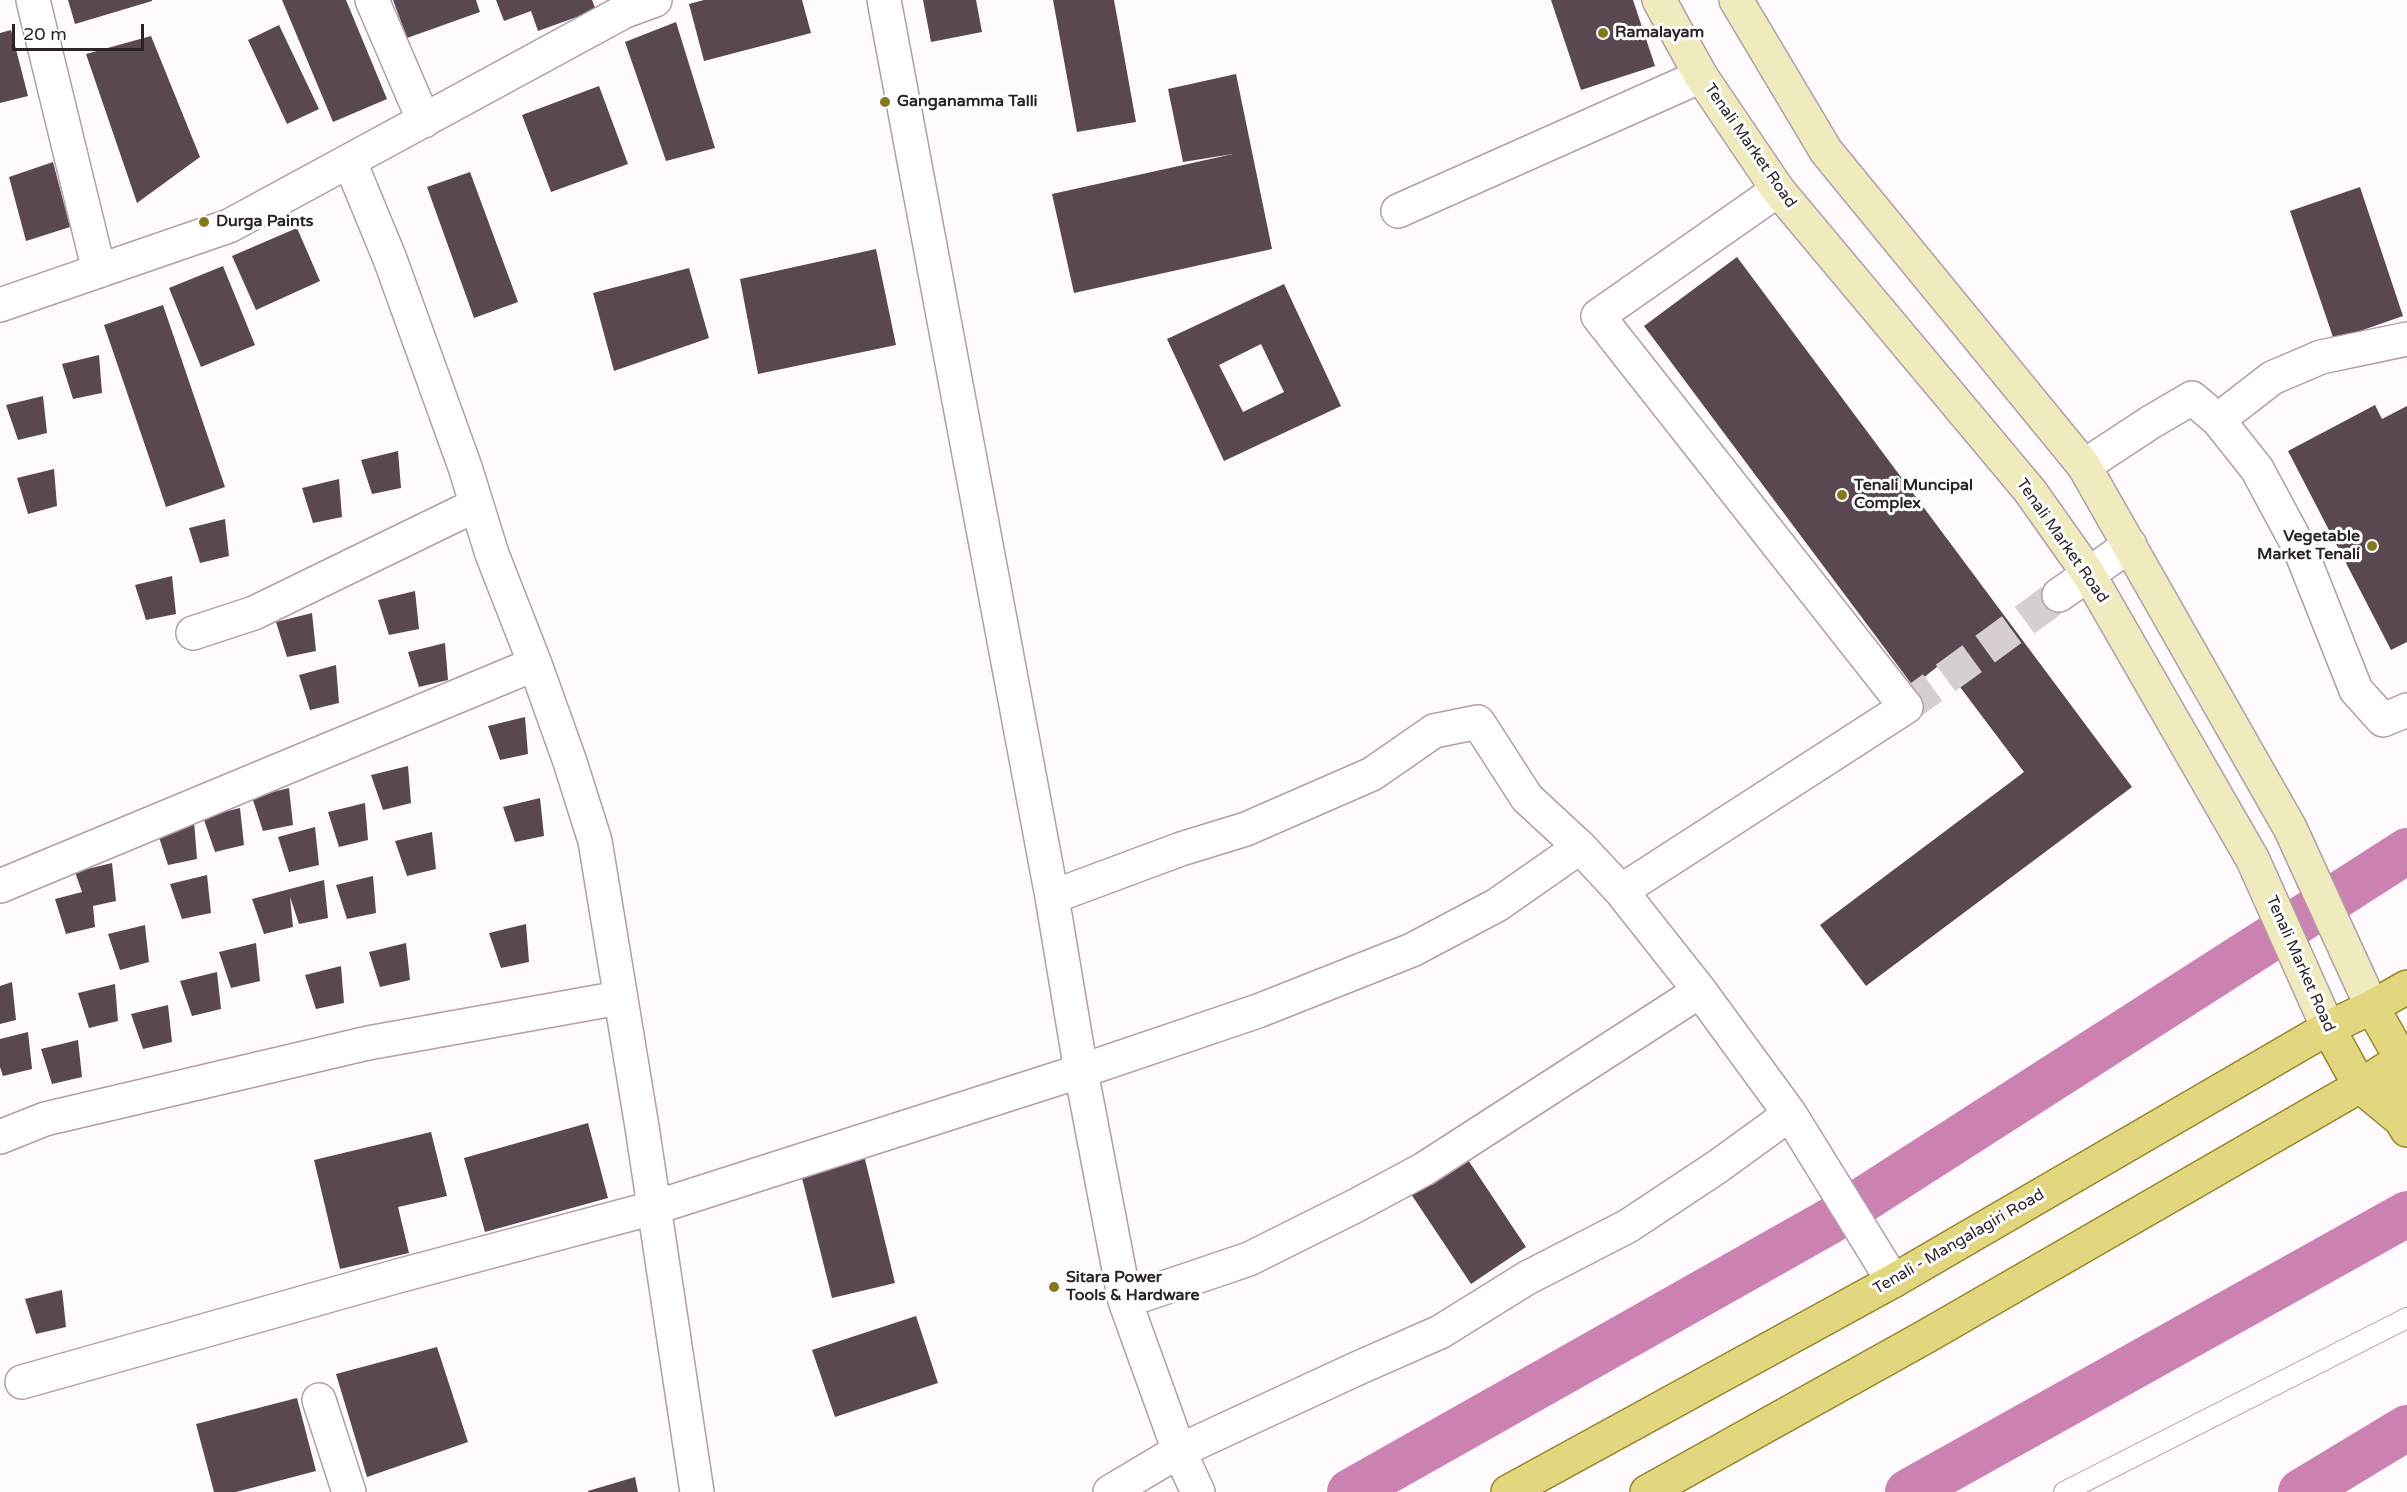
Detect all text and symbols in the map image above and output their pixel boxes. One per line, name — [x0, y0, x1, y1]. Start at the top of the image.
scale bar — [15, 12, 147, 50]
text: 20 m — [23, 23, 67, 45]
place label: Ramalayam — [1615, 23, 1704, 43]
marker: Ramalayam — [1596, 26, 1610, 40]
street label: Tenali Market Road — [1700, 80, 1800, 212]
place label: Ganganamma Talli — [897, 92, 1038, 112]
marker: Ganganamma Talli — [878, 95, 892, 109]
place label: Durga Paints — [216, 212, 313, 232]
marker: Durga Paints — [197, 215, 211, 229]
street label: Tenali Market Road — [2012, 475, 2112, 607]
place label: Tenali Muncipal Complex — [1854, 476, 1973, 514]
marker: Tenali Muncipal Complex — [1835, 488, 1849, 502]
place label: Vegetable Market Tenali — [2257, 527, 2360, 565]
marker: Vegetable Market Tenali — [2365, 539, 2379, 553]
street label: Tenali Market Road — [2261, 893, 2339, 1035]
street label: Tenali - Mangalagiri Road — [1870, 1185, 2048, 1299]
place label: Sitara Power Tools & Hardware — [1066, 1268, 1199, 1306]
marker: Sitara Power Tools & Hardware — [1047, 1280, 1061, 1294]

